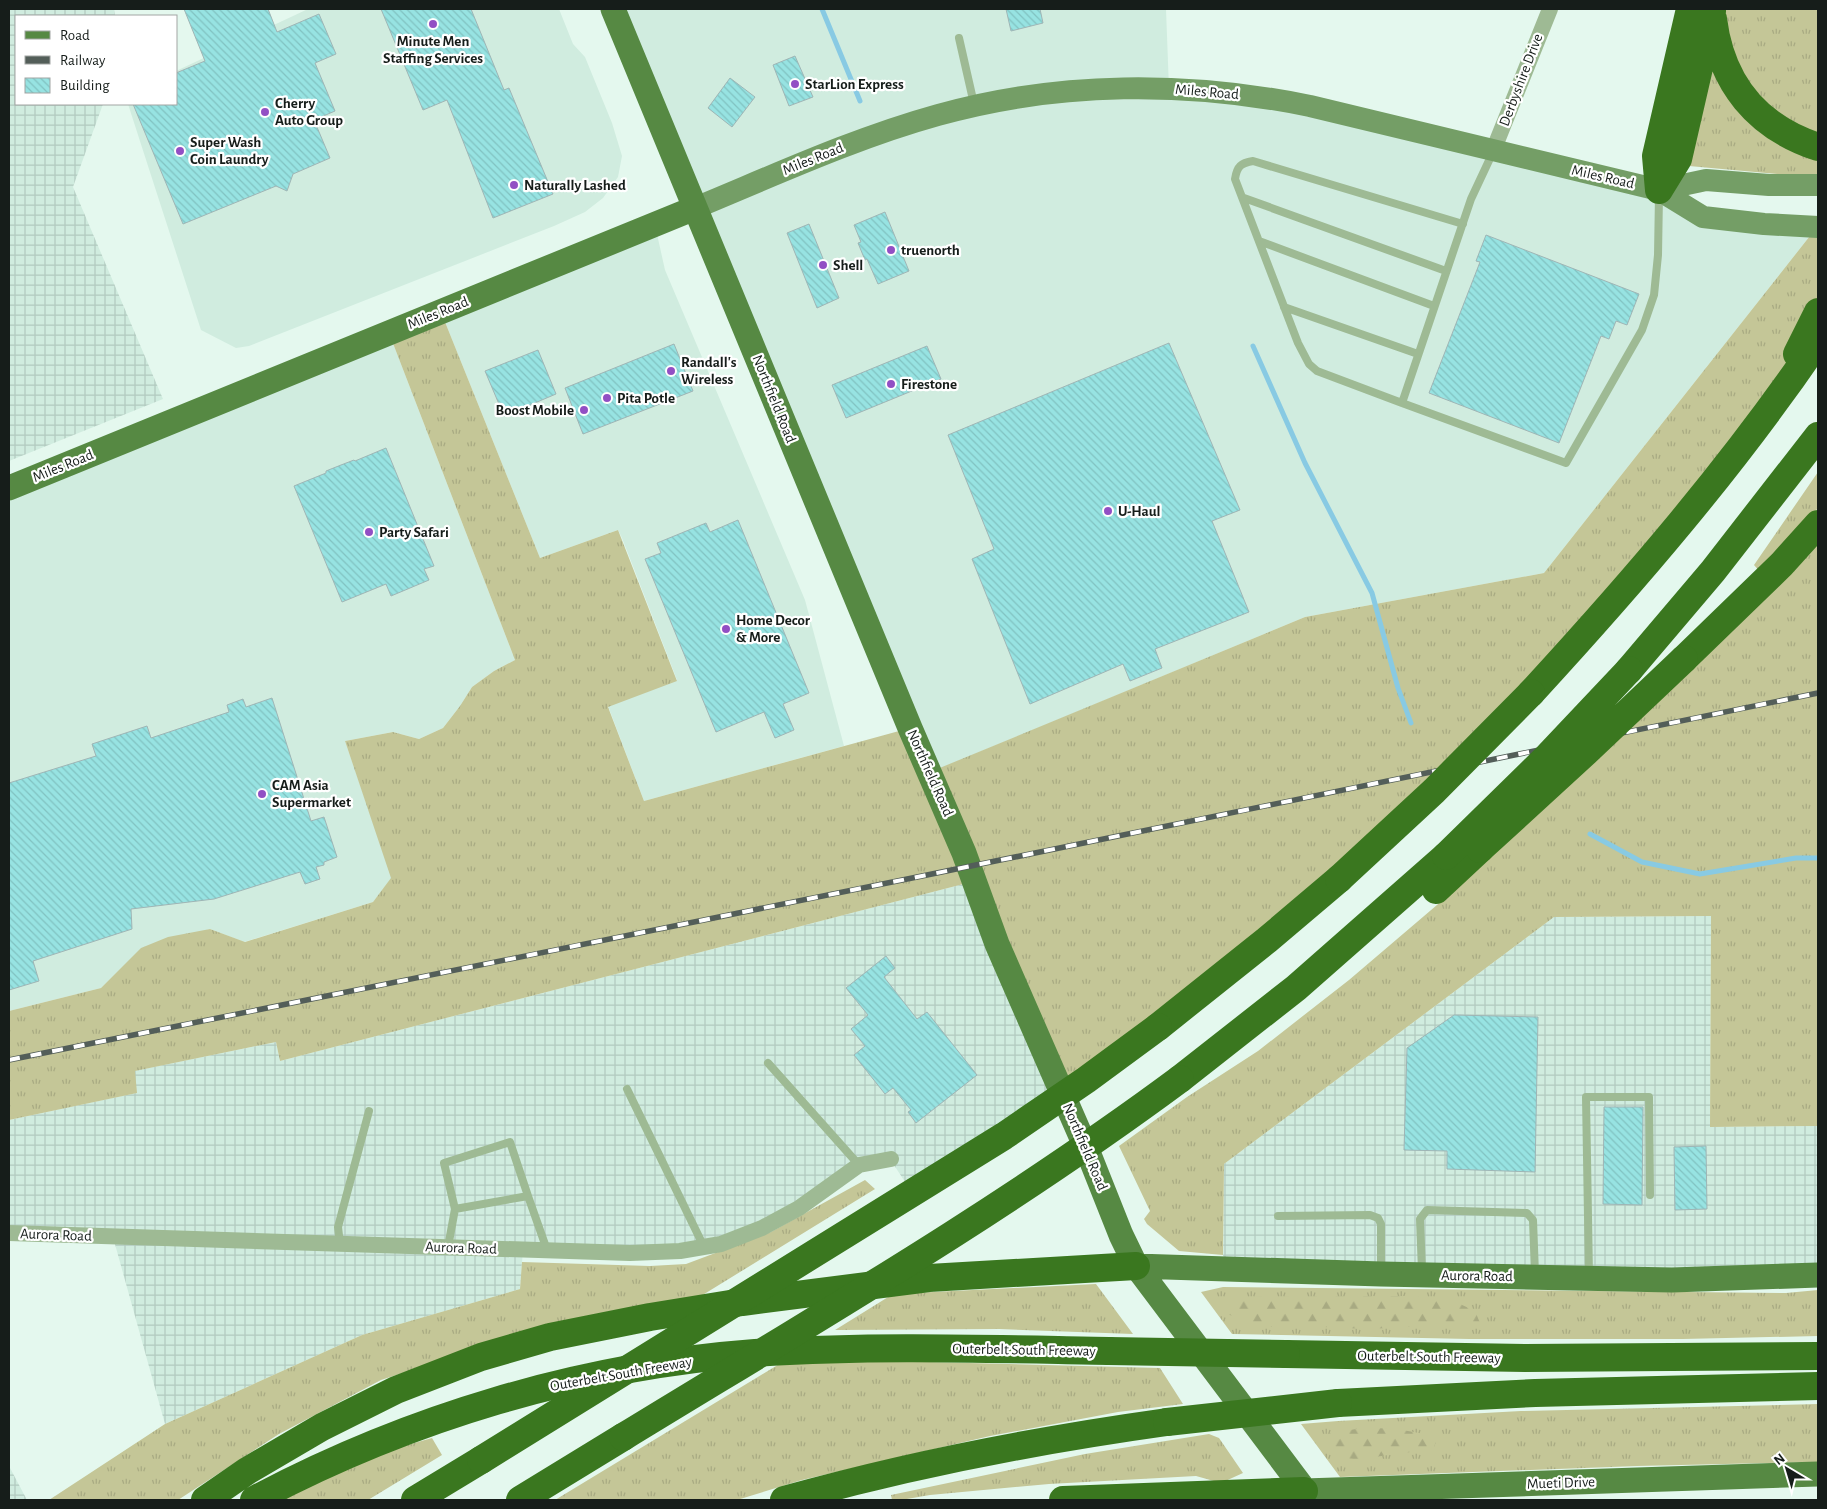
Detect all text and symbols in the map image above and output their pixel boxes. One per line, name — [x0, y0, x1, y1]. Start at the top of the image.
legend — [15, 15, 178, 105]
marker: Minute Men Staffing Services — [427, 18, 439, 30]
text: Road — [60, 28, 90, 43]
street label: Derbyshire Drive — [1496, 32, 1546, 128]
place label: Minute Men Staffing Services — [383, 34, 483, 66]
text: Railway — [60, 53, 106, 68]
place label: StarLion Express — [805, 77, 904, 92]
text: Building — [60, 78, 110, 93]
marker: StarLion Express — [789, 78, 801, 90]
street label: Miles Road — [1174, 82, 1240, 102]
place label: Cherry Auto Group — [275, 96, 343, 128]
marker: Cherry Auto Group — [259, 106, 271, 118]
place label: Super Wash Coin Laundry — [190, 135, 269, 167]
street label: Miles Road — [781, 140, 846, 178]
marker: Super Wash Coin Laundry — [174, 145, 186, 157]
street label: Miles Road — [1570, 162, 1636, 192]
place label: Naturally Lashed — [524, 178, 626, 193]
marker: Naturally Lashed — [508, 179, 520, 191]
place label: truenorth — [901, 243, 960, 258]
marker: truenorth — [885, 244, 897, 256]
place label: Shell — [833, 258, 863, 273]
marker: Shell — [817, 259, 829, 271]
street label: Miles Road — [406, 294, 471, 332]
street label: Northfield Road — [750, 353, 799, 445]
place label: Randall's Wireless — [681, 355, 737, 387]
marker: Randall's Wireless — [665, 365, 677, 377]
place label: Firestone — [901, 377, 957, 392]
marker: Firestone — [885, 378, 897, 390]
place label: Pita Potle — [617, 391, 675, 406]
marker: Pita Potle — [601, 392, 613, 404]
place label: Boost Mobile — [496, 403, 574, 418]
marker: Boost Mobile — [578, 404, 590, 416]
street label: Miles Road — [31, 447, 96, 485]
place label: U-Haul — [1118, 504, 1160, 519]
marker: U-Haul — [1102, 505, 1114, 517]
place label: Party Safari — [379, 525, 449, 540]
marker: Party Safari — [363, 526, 375, 538]
place label: Home Decor & More — [736, 613, 811, 645]
marker: Home Decor & More — [720, 623, 732, 635]
street label: Northfield Road — [904, 727, 956, 819]
place label: CAM Asia Supermarket — [272, 778, 351, 810]
marker: CAM Asia Supermarket — [256, 788, 268, 800]
street label: Northfield Road — [1060, 1101, 1110, 1193]
street label: Aurora Road — [20, 1226, 92, 1244]
street label: Aurora Road — [425, 1239, 497, 1257]
street label: Aurora Road — [1441, 1268, 1513, 1284]
street label: Outerbelt South Freeway — [952, 1341, 1097, 1359]
street label: Outerbelt South Freeway — [1357, 1348, 1502, 1366]
street label: Outerbelt South Freeway — [549, 1354, 694, 1394]
north arrow — [1762, 1444, 1812, 1494]
text: N — [1771, 1451, 1788, 1468]
street label: Mueti Drive — [1527, 1474, 1595, 1492]

